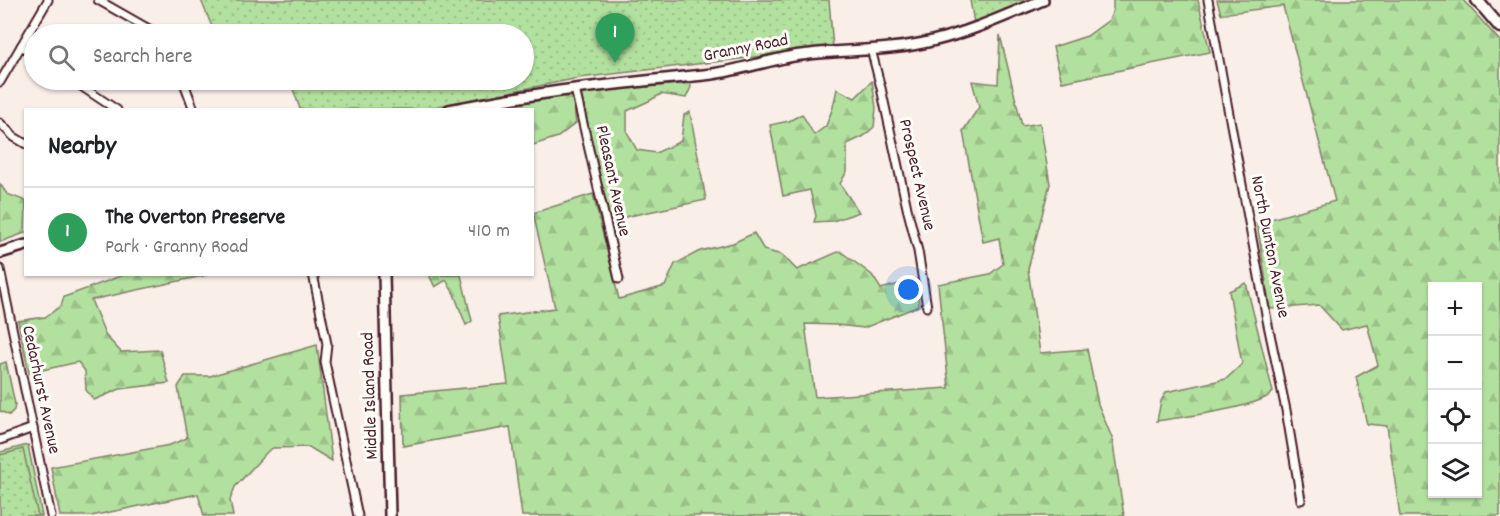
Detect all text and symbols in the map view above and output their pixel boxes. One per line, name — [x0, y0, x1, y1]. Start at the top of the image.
pin: 1 — [596, 14, 634, 63]
search box — [24, 24, 534, 90]
street label: Granny Road — [701, 29, 791, 69]
icon: search — [45, 41, 78, 74]
text: Search here — [93, 42, 192, 73]
street label: Prospect Avenue — [891, 117, 941, 233]
street label: Pleasant Avenue — [588, 123, 636, 239]
text: Nearby — [48, 129, 116, 166]
street label: North Dunton Avenue — [1243, 174, 1295, 320]
text: The Overton Preserve — [105, 203, 285, 234]
text: 1 — [65, 218, 70, 246]
text: 410 m — [468, 218, 510, 246]
text: Park · Granny Road — [105, 234, 248, 262]
your location — [894, 275, 923, 304]
map controls — [1428, 282, 1482, 498]
button: + — [1428, 282, 1482, 336]
street label: Cedarhurst Avenue — [14, 324, 66, 457]
street label: Middle Island Road — [356, 332, 386, 460]
button: − — [1428, 336, 1482, 390]
button: locate — [1428, 390, 1482, 444]
button: layers — [1428, 444, 1482, 498]

